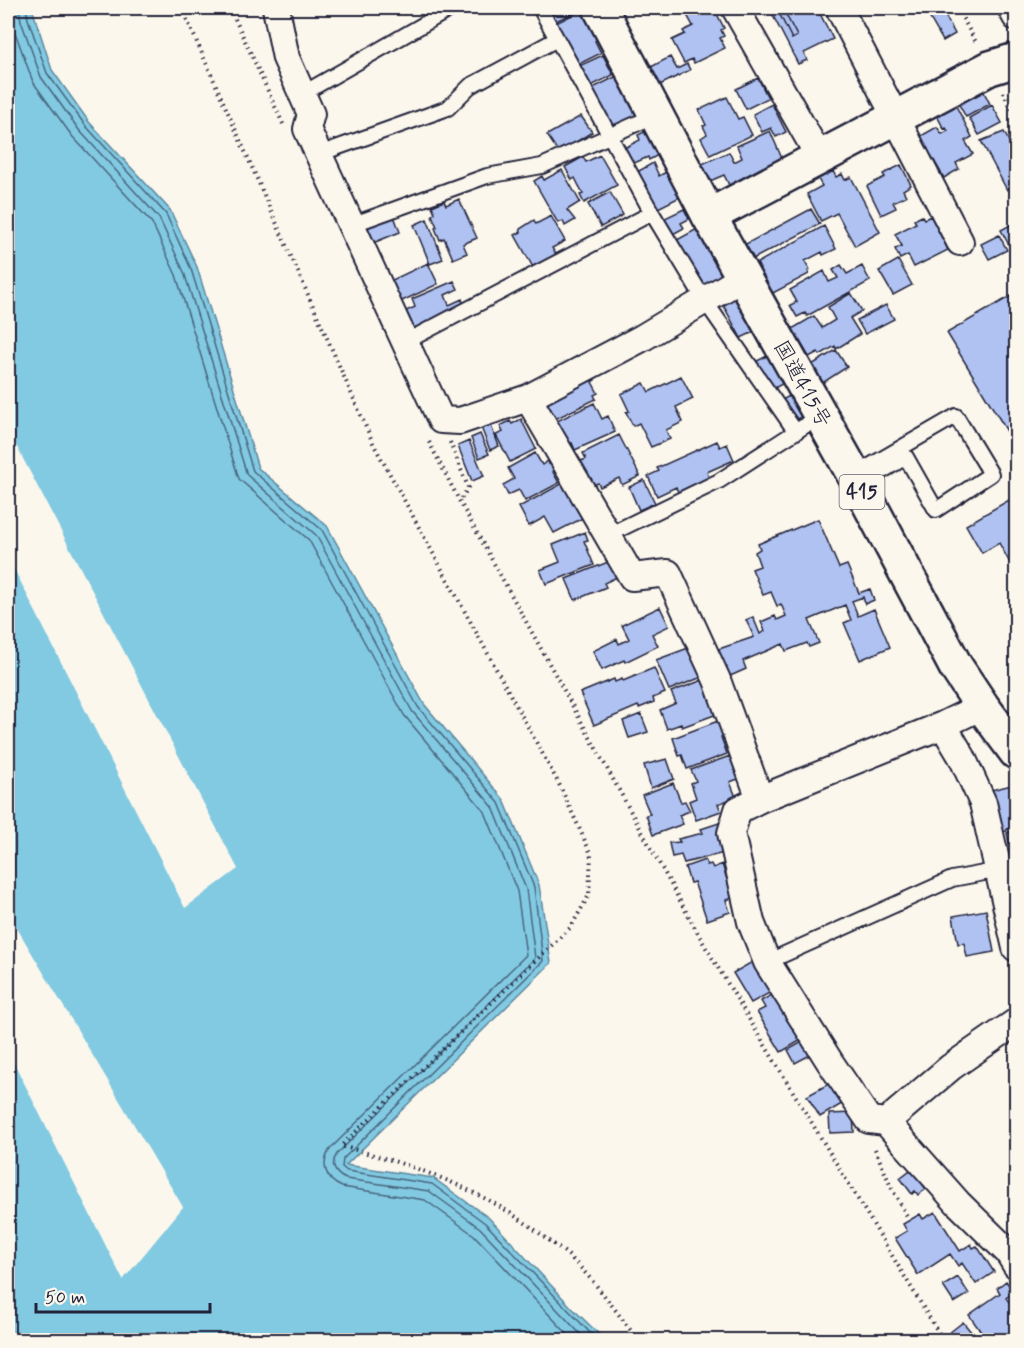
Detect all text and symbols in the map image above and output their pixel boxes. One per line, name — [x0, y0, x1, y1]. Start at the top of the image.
street label: 国道415号 — [766, 335, 838, 433]
road number: 415 — [840, 475, 884, 509]
scale bar — [36, 1276, 210, 1314]
text: 50 m — [45, 1286, 85, 1310]

